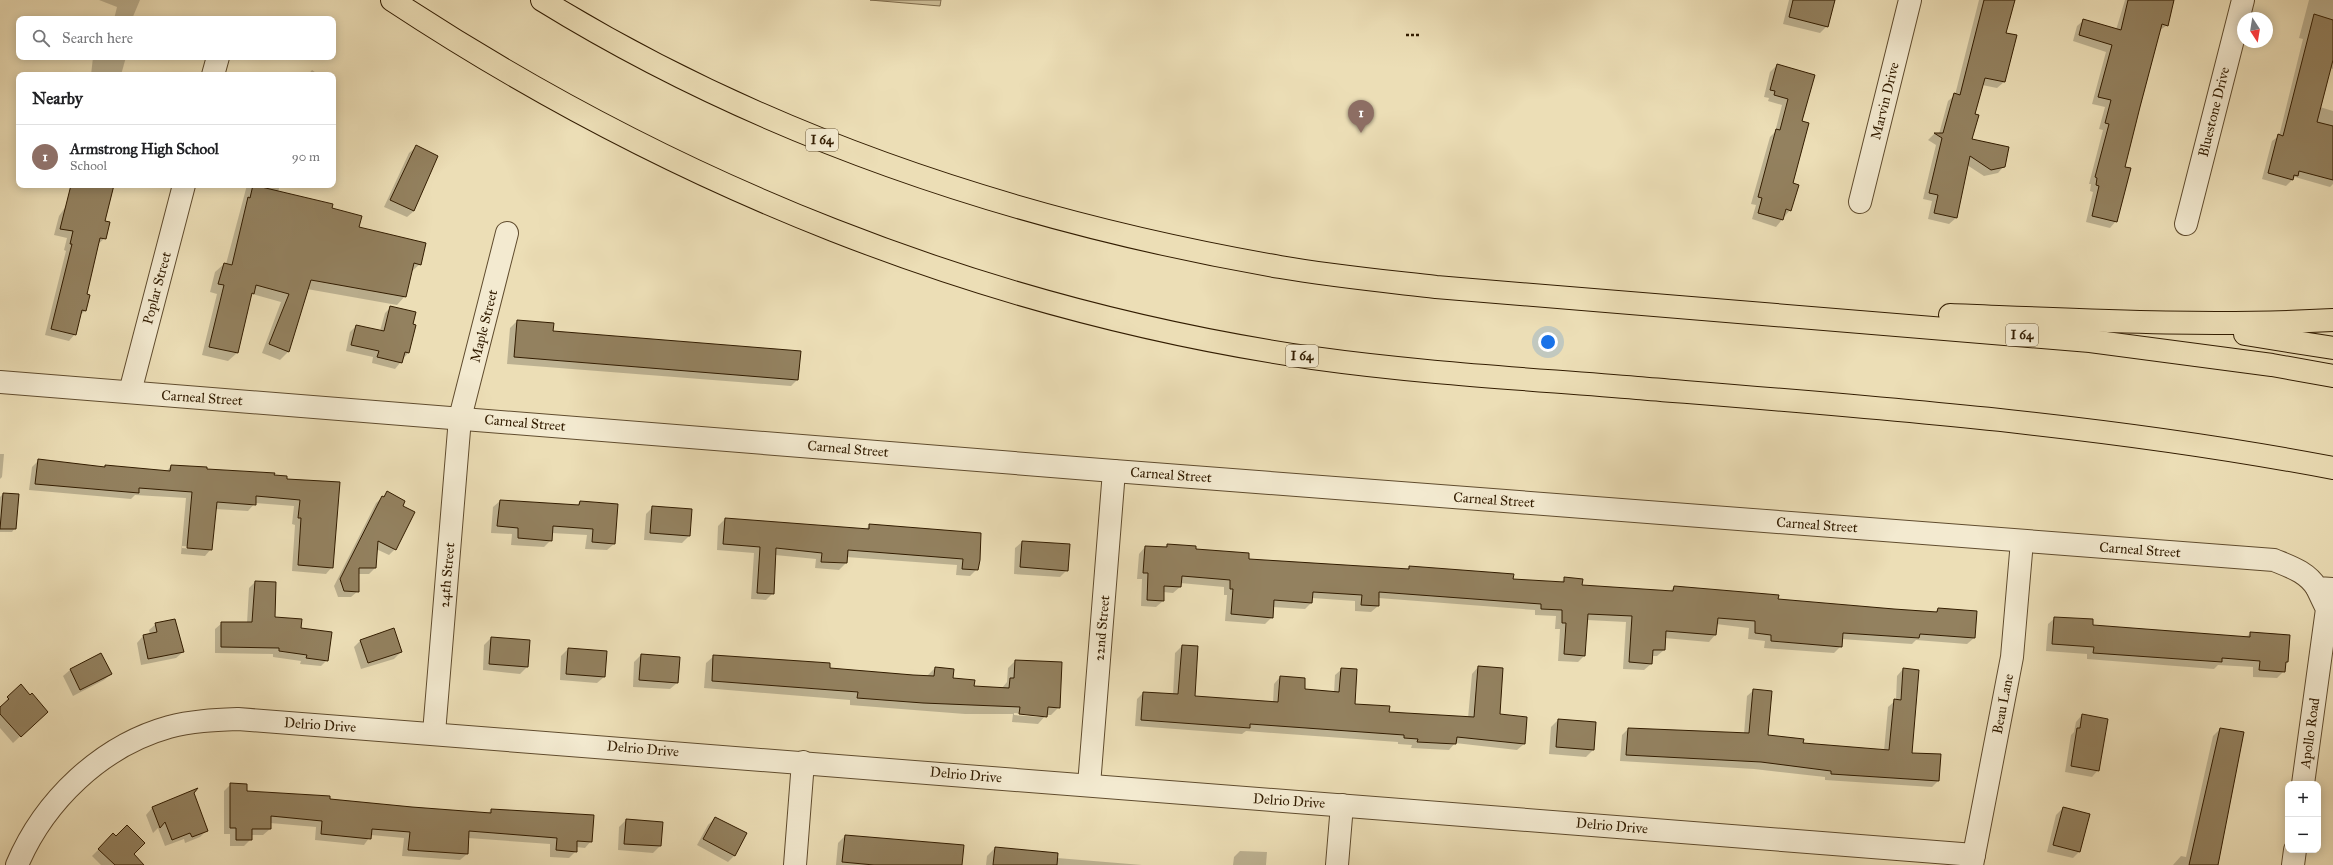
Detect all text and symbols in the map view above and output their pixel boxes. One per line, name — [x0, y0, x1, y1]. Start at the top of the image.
north arrow — [2237, 12, 2273, 48]
search box — [16, 16, 336, 60]
icon: search — [30, 27, 52, 49]
text: Search here — [62, 29, 133, 47]
street label: Marvin Drive — [1867, 60, 1903, 142]
street label: Bluestone Drive — [2195, 65, 2233, 159]
text: Nearby — [32, 88, 83, 109]
pin: 1 — [1348, 100, 1374, 133]
road number: I 64 — [806, 129, 838, 151]
text: Armstrong High School — [70, 140, 219, 158]
text: 1 — [42, 149, 48, 165]
text: 90 m — [292, 149, 320, 165]
text: School — [70, 158, 107, 174]
street label: Poplar Street — [139, 250, 175, 326]
street label: Maple Street — [467, 288, 501, 364]
road number: I 64 — [2006, 324, 2038, 346]
your location — [1538, 332, 1558, 352]
road number: I 64 — [1286, 345, 1318, 367]
street label: Carneal Street — [161, 387, 243, 409]
street label: Carneal Street — [484, 411, 566, 435]
street label: Carneal Street — [807, 437, 889, 461]
street label: Carneal Street — [1130, 464, 1212, 486]
street label: Carneal Street — [1453, 489, 1535, 511]
street label: Carneal Street — [1776, 514, 1858, 536]
street label: Carneal Street — [2099, 539, 2181, 561]
street label: 24th Street — [436, 542, 458, 608]
street label: 22nd Street — [1091, 594, 1113, 662]
street label: Beau Lane — [1989, 672, 2017, 736]
street label: Apollo Road — [2296, 697, 2323, 770]
street label: Delrio Drive — [283, 714, 357, 736]
street label: Delrio Drive — [606, 737, 680, 761]
street label: Delrio Drive — [929, 763, 1003, 787]
map controls — [2285, 781, 2321, 853]
button: + — [2285, 781, 2321, 817]
street label: Delrio Drive — [1252, 790, 1326, 812]
street label: Delrio Drive — [1575, 814, 1649, 838]
button: − — [2285, 817, 2321, 853]

